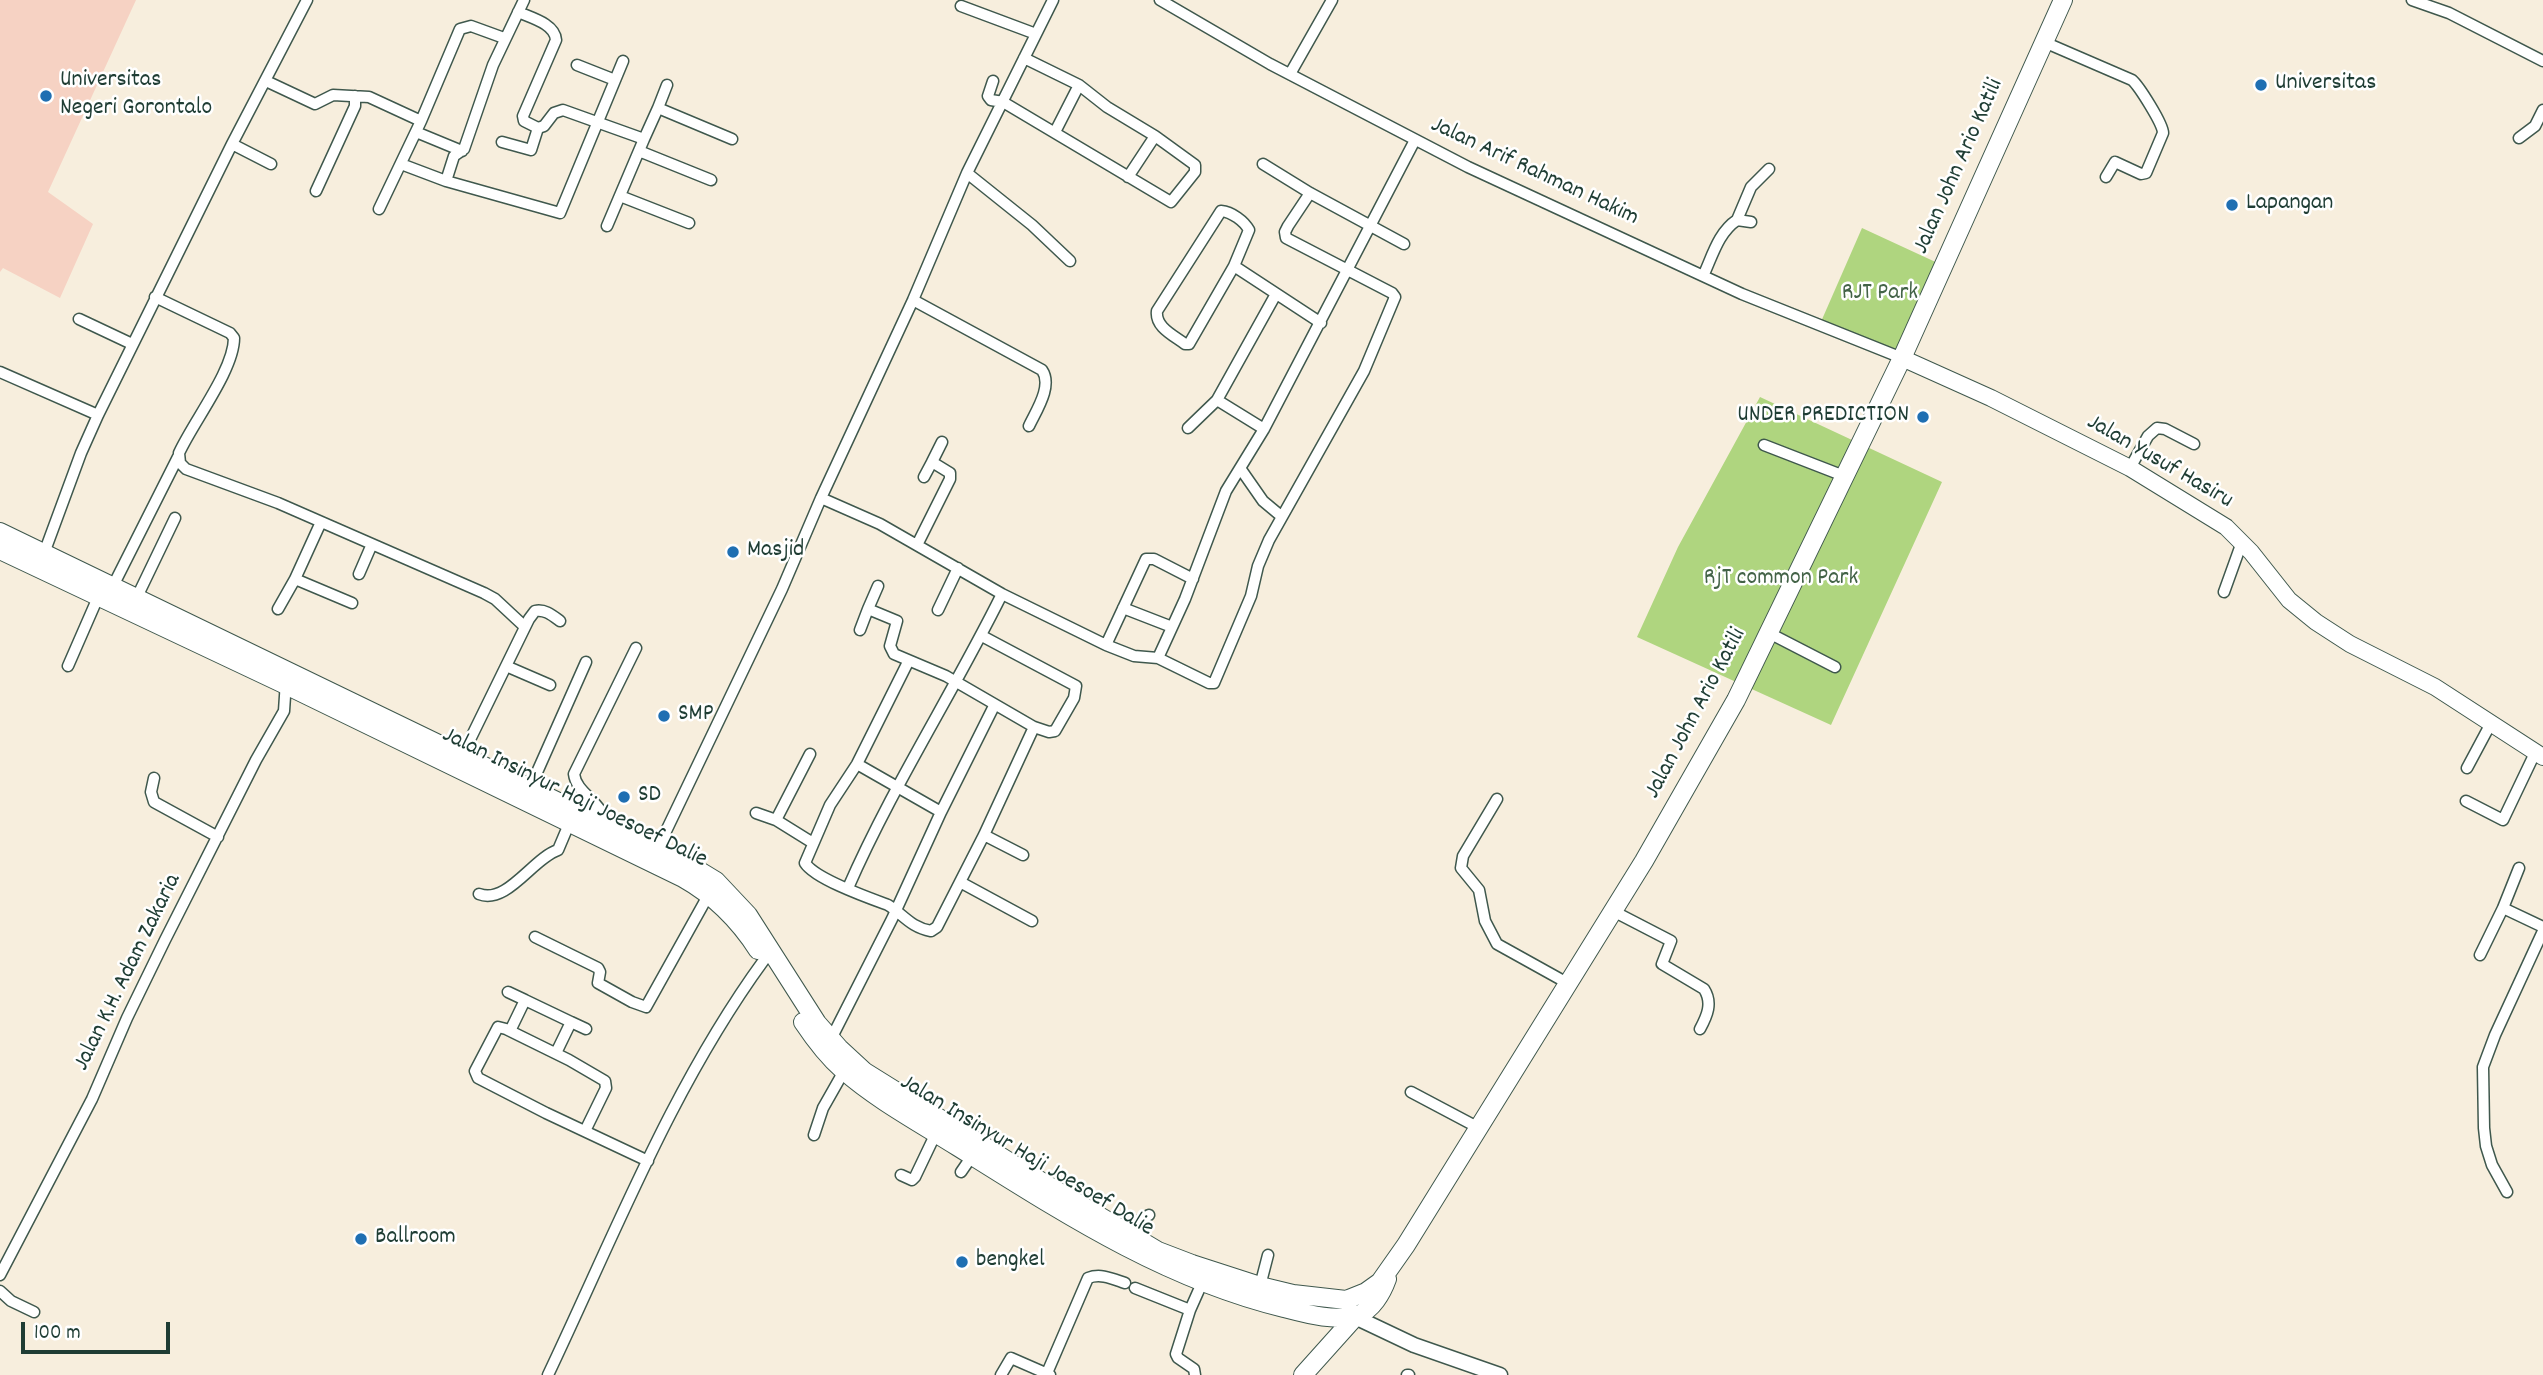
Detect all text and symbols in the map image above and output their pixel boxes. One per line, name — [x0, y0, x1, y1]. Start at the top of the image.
place label: Universitas Negeri Gorontalo — [60, 68, 212, 124]
place label: Universitas — [2275, 71, 2376, 99]
street label: Jalan John Ario Katili — [1908, 75, 2012, 259]
marker: Universitas — [2253, 77, 2269, 93]
marker: Universitas Negeri Gorontalo — [38, 88, 54, 104]
street label: Jalan Arif Rahman Hakim — [1425, 112, 1643, 234]
place label: Lapangan — [2246, 191, 2333, 219]
marker: Lapangan — [2224, 197, 2240, 213]
park label: RJT Park — [1842, 281, 1918, 309]
place label: UNDER PREDICTION — [1737, 403, 1909, 431]
marker: UNDER PREDICTION — [1915, 409, 1931, 425]
street label: Jalan Yusuf Hasiru — [2081, 409, 2237, 517]
place label: Masjid — [747, 538, 804, 566]
marker: Masjid — [725, 544, 741, 560]
park label: RjT common Park — [1704, 566, 1858, 594]
street label: Jalan John Ario Katili — [1640, 624, 1754, 804]
place label: SMP — [678, 702, 714, 730]
marker: SMP — [656, 708, 672, 724]
street label: Jalan Insinyur Haji Joesoef Dalie — [437, 722, 711, 876]
place label: SD — [638, 783, 661, 811]
marker: SD — [616, 789, 632, 805]
street label: Jalan K.H. Adam Zakaria — [69, 870, 189, 1076]
street label: Jalan Insinyur Haji Joesoef Dalie — [894, 1070, 1158, 1244]
place label: Ballroom — [375, 1225, 456, 1253]
marker: Ballroom — [353, 1231, 369, 1247]
place label: bengkel — [976, 1248, 1045, 1276]
marker: bengkel — [954, 1254, 970, 1270]
scale bar — [24, 1308, 173, 1352]
text: 100 m — [34, 1319, 81, 1349]

